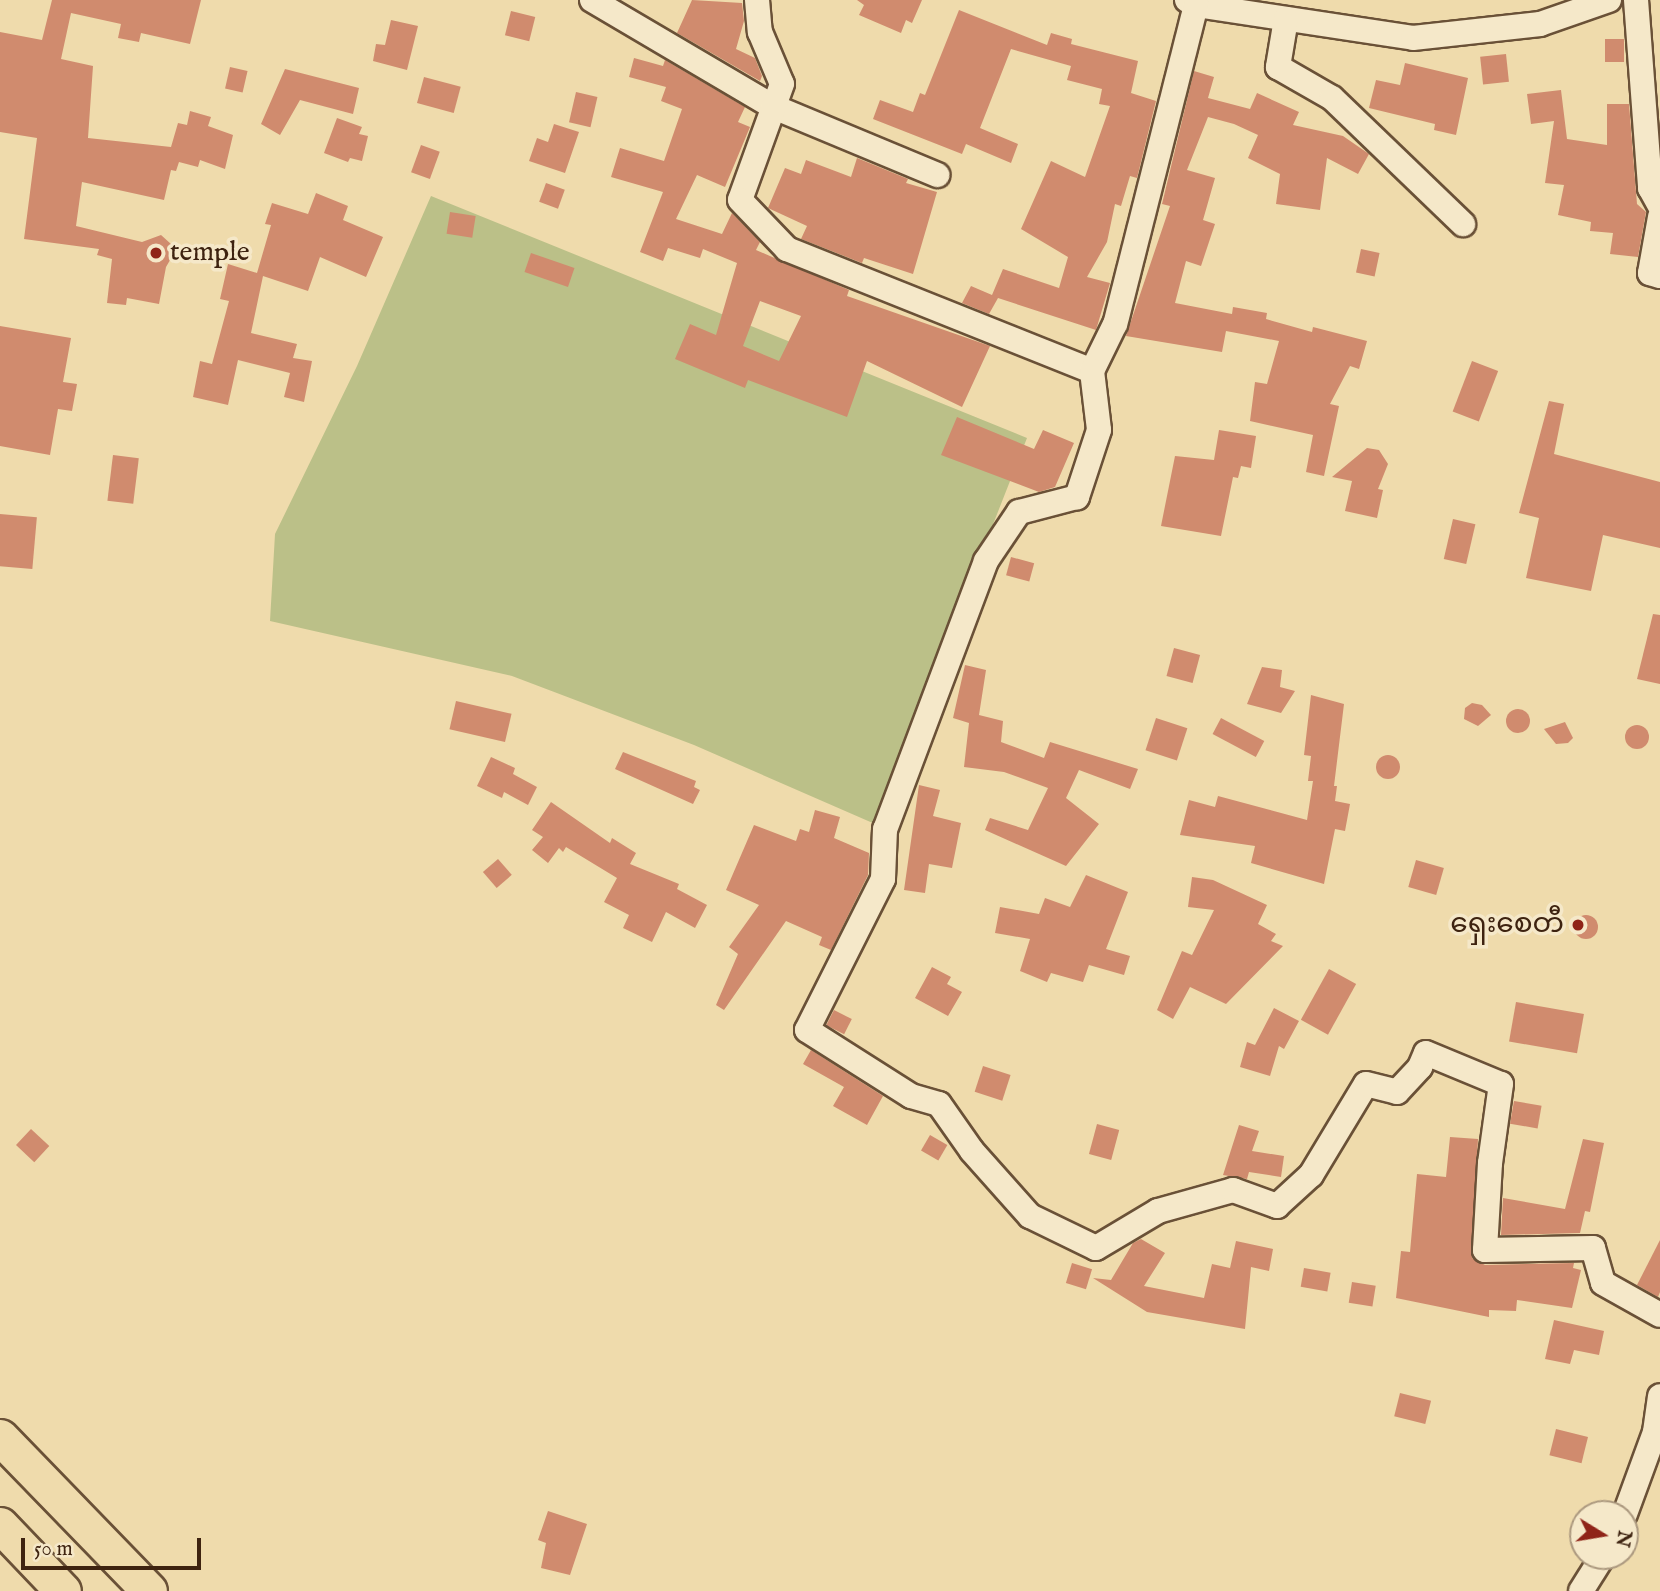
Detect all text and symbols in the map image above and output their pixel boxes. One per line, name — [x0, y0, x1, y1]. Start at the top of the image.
place label: temple — [170, 236, 250, 270]
marker: temple — [148, 245, 164, 261]
place label: ရှေးစေတီ — [1450, 908, 1564, 942]
marker: ရှေးစေတီ — [1570, 917, 1586, 933]
north arrow — [1569, 1500, 1639, 1570]
scale bar — [24, 1524, 205, 1568]
text: N — [1609, 1528, 1636, 1549]
text: 50 m — [34, 1536, 73, 1563]

